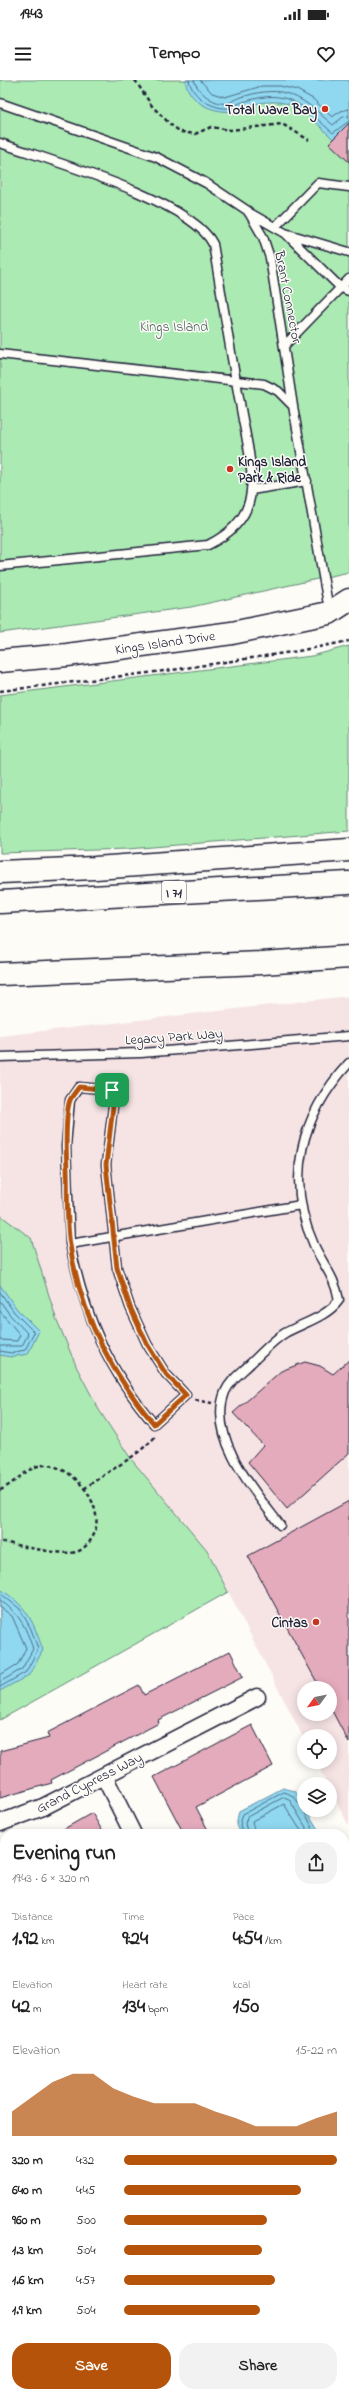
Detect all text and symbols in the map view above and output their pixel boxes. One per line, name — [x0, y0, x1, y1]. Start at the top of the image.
text: 19:43 — [20, 3, 43, 25]
text: Tempo — [149, 41, 200, 67]
icon: menu — [12, 43, 34, 65]
icon: heart — [315, 43, 337, 65]
place label: Total Wave Bay — [225, 100, 317, 123]
marker: Total Wave Bay — [320, 104, 330, 114]
street label: Brant Connector — [268, 248, 307, 346]
park label: Kings Island — [140, 317, 208, 339]
place label: Kings Island Park & Ride — [238, 452, 306, 489]
marker: Kings Island Park & Ride — [225, 464, 235, 474]
street label: Kings Island Drive — [114, 626, 218, 662]
road number: I 71 — [162, 881, 186, 903]
street label: Legacy Park Way — [125, 1024, 224, 1052]
pin — [95, 1073, 129, 1107]
icon: arrive — [101, 1079, 123, 1101]
place label: Cintas — [272, 1613, 308, 1634]
marker: Cintas — [311, 1617, 321, 1627]
north arrow — [297, 1681, 337, 1721]
map controls — [297, 1681, 337, 1817]
button: locate — [297, 1729, 337, 1769]
street label: Grand Cypress Way — [33, 1747, 147, 1820]
button: layers — [297, 1777, 337, 1817]
text: Evening run — [12, 1838, 116, 1870]
button: share — [295, 1842, 337, 1884]
text: 19:43 · 6 × 320 m — [12, 1869, 90, 1888]
text: Distance — [12, 1909, 53, 1925]
text: Time — [122, 1909, 144, 1925]
text: Pace — [233, 1909, 254, 1925]
text: 1.92 — [12, 1925, 38, 1954]
text: 9:24 — [122, 1925, 148, 1954]
text: 4:54 — [233, 1925, 262, 1954]
text: km — [38, 1933, 55, 1949]
text: /km — [262, 1933, 282, 1949]
text: Elevation — [12, 1977, 52, 1993]
text: Heart rate — [122, 1977, 167, 1993]
text: kcal — [233, 1977, 250, 1993]
text: 42 — [12, 1993, 30, 2022]
text: 134 — [122, 1993, 145, 2022]
text: 150 — [233, 1993, 259, 2022]
text: m — [30, 2001, 41, 2017]
text: bpm — [145, 2001, 168, 2017]
text: Elevation — [12, 2041, 60, 2060]
text: 15–22 m — [295, 2041, 337, 2060]
text: 320 m — [12, 2151, 43, 2170]
text: 4:32 — [76, 2151, 94, 2170]
text: 640 m — [12, 2181, 42, 2200]
text: 4:45 — [76, 2181, 95, 2200]
text: 960 m — [12, 2211, 41, 2230]
text: 5:00 — [76, 2211, 96, 2230]
text: 1.3 km — [12, 2241, 43, 2260]
text: 5:04 — [76, 2241, 96, 2260]
text: 1.6 km — [12, 2271, 44, 2290]
text: 4:57 — [76, 2271, 95, 2290]
text: 1.9 km — [12, 2301, 42, 2320]
text: 5:04 — [76, 2301, 96, 2320]
button: Save — [12, 2343, 171, 2389]
button: Share — [179, 2343, 337, 2389]

